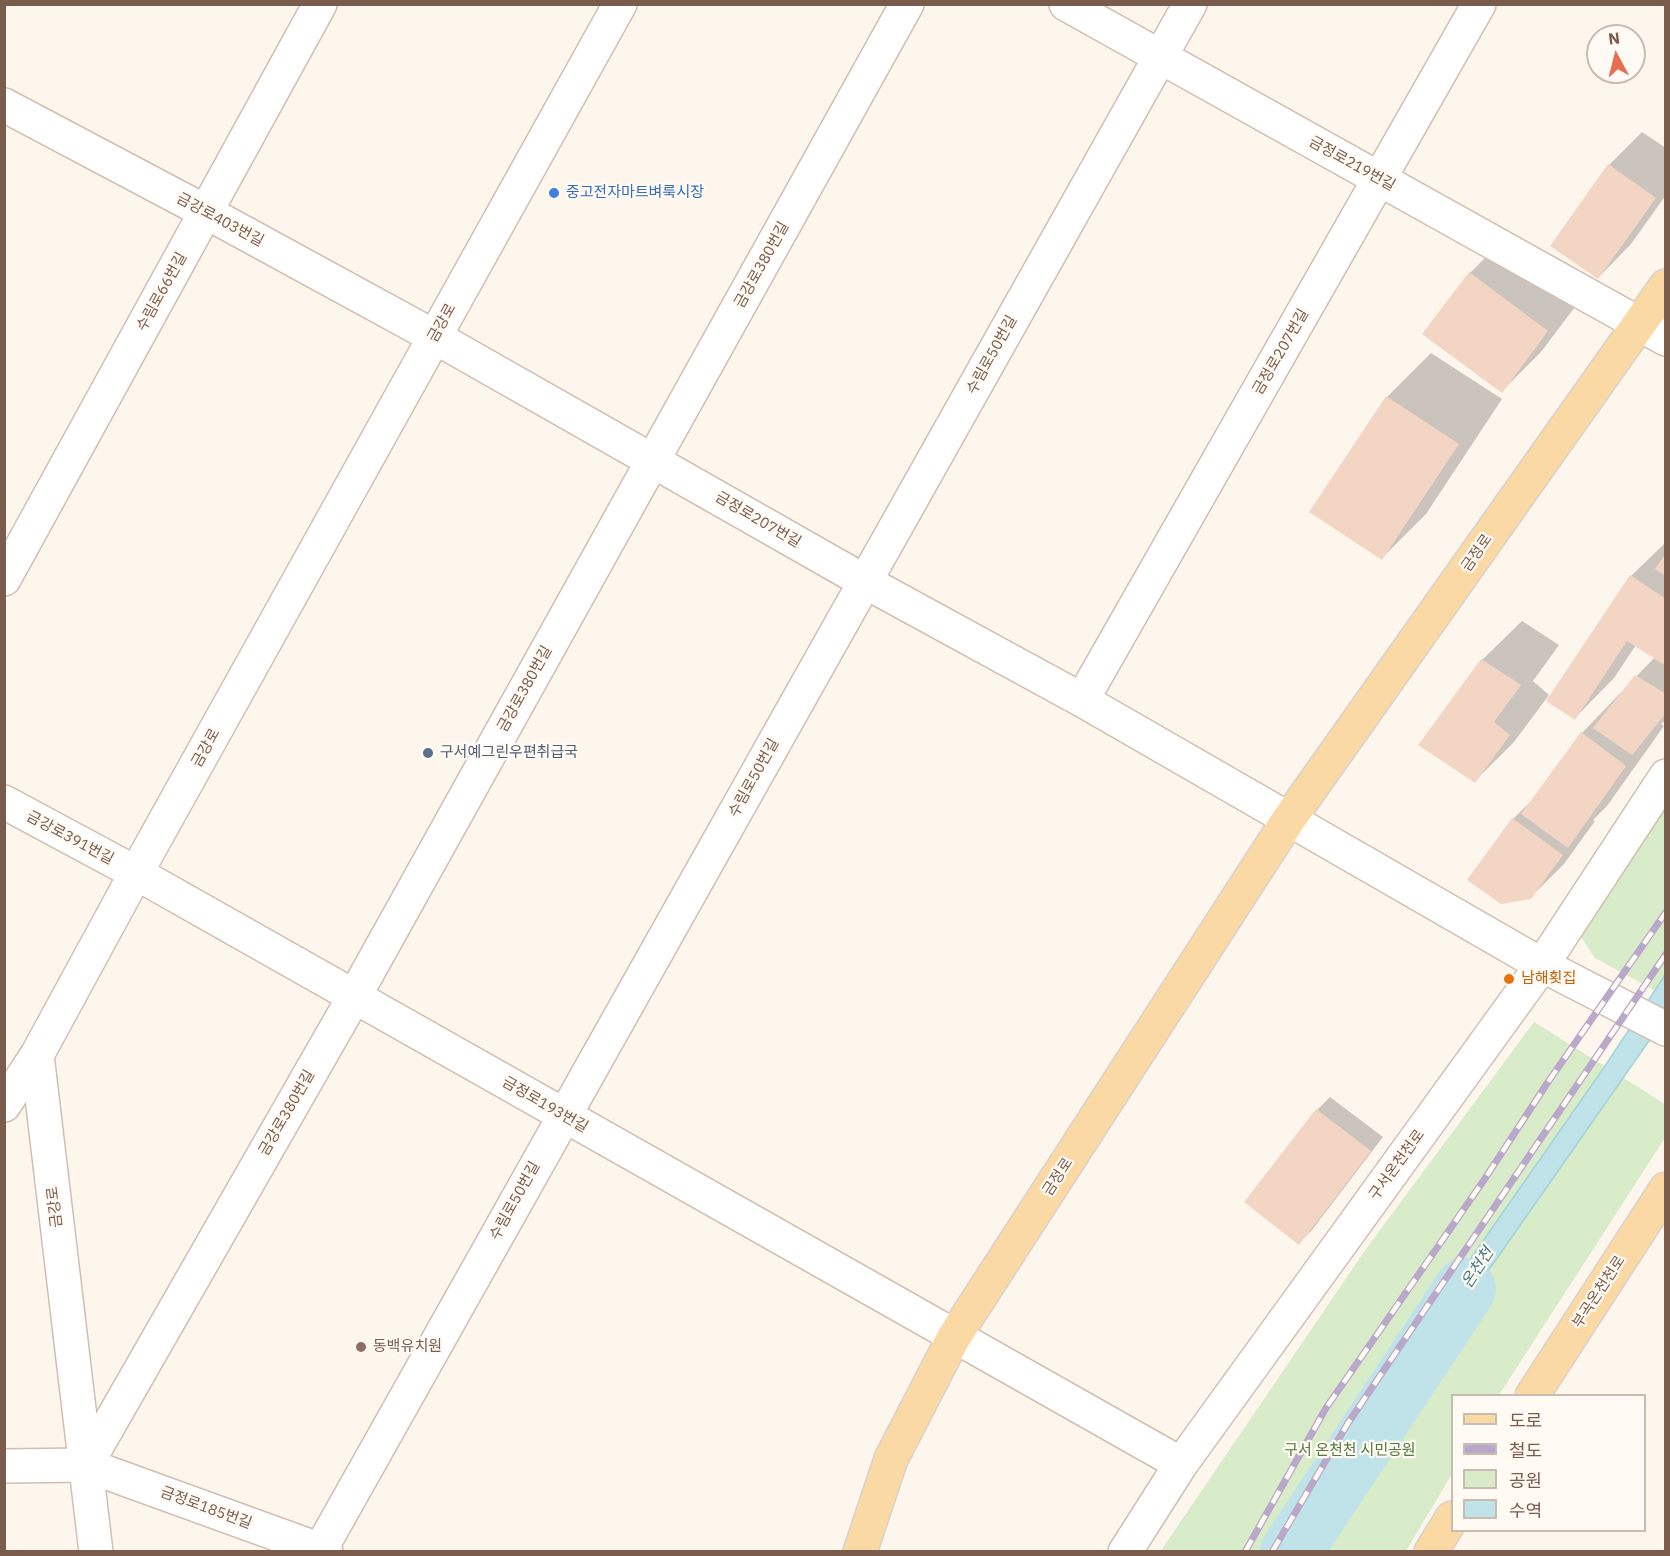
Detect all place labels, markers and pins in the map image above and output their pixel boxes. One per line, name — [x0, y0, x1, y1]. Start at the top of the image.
place label: 중고전자마트벼룩시장 — [566, 184, 704, 202]
marker: 중고전자마트벼룩시장 — [547, 186, 561, 200]
place label: 구서예그린우편취급국 — [440, 744, 578, 762]
marker: 구서예그린우편취급국 — [421, 746, 435, 760]
place label: 남해횟집 — [1521, 970, 1576, 988]
marker: 남해횟집 — [1502, 972, 1516, 986]
place label: 동백유치원 — [373, 1338, 442, 1356]
marker: 동백유치원 — [354, 1340, 368, 1354]

